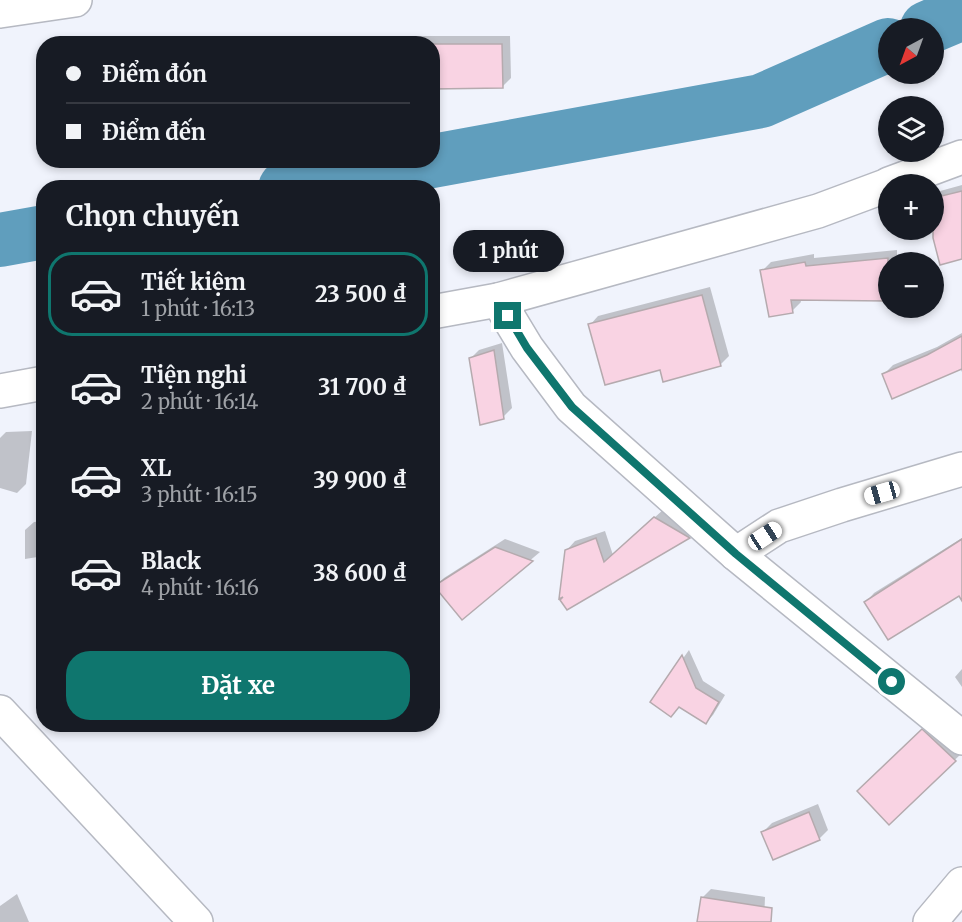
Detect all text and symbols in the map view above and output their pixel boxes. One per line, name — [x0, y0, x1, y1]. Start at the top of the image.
north arrow — [878, 18, 944, 84]
map controls — [878, 18, 944, 318]
text: Điểm đón — [102, 60, 207, 88]
button: layers — [878, 96, 944, 162]
text: Điểm đến — [102, 118, 206, 146]
button: + — [878, 174, 944, 240]
text: Chọn chuyến — [66, 199, 239, 233]
callout: 1 phút — [452, 229, 564, 271]
text: 1 phút — [478, 238, 539, 263]
button: − — [878, 252, 944, 318]
icon: car — [69, 267, 123, 321]
text: Tiết kiệm — [141, 268, 246, 296]
text: 23 500 ₫ — [315, 280, 407, 308]
text: 1 phút · 16:13 — [141, 296, 255, 321]
route end — [494, 302, 521, 329]
icon: car — [69, 360, 123, 414]
text: Tiện nghi — [141, 361, 247, 389]
text: 31 700 ₫ — [318, 373, 407, 401]
text: 2 phút · 16:14 — [141, 389, 258, 414]
icon: car — [69, 453, 123, 507]
text: XL — [141, 454, 171, 482]
text: 39 900 ₫ — [313, 466, 407, 494]
car — [862, 479, 902, 507]
text: 3 phút · 16:15 — [141, 482, 258, 507]
car — [745, 519, 785, 553]
icon: car — [69, 546, 123, 600]
text: Black — [141, 547, 201, 575]
text: 38 600 ₫ — [313, 559, 407, 587]
text: 4 phút · 16:16 — [141, 575, 259, 600]
button: Đặt xe — [66, 651, 410, 720]
route start — [878, 668, 905, 695]

